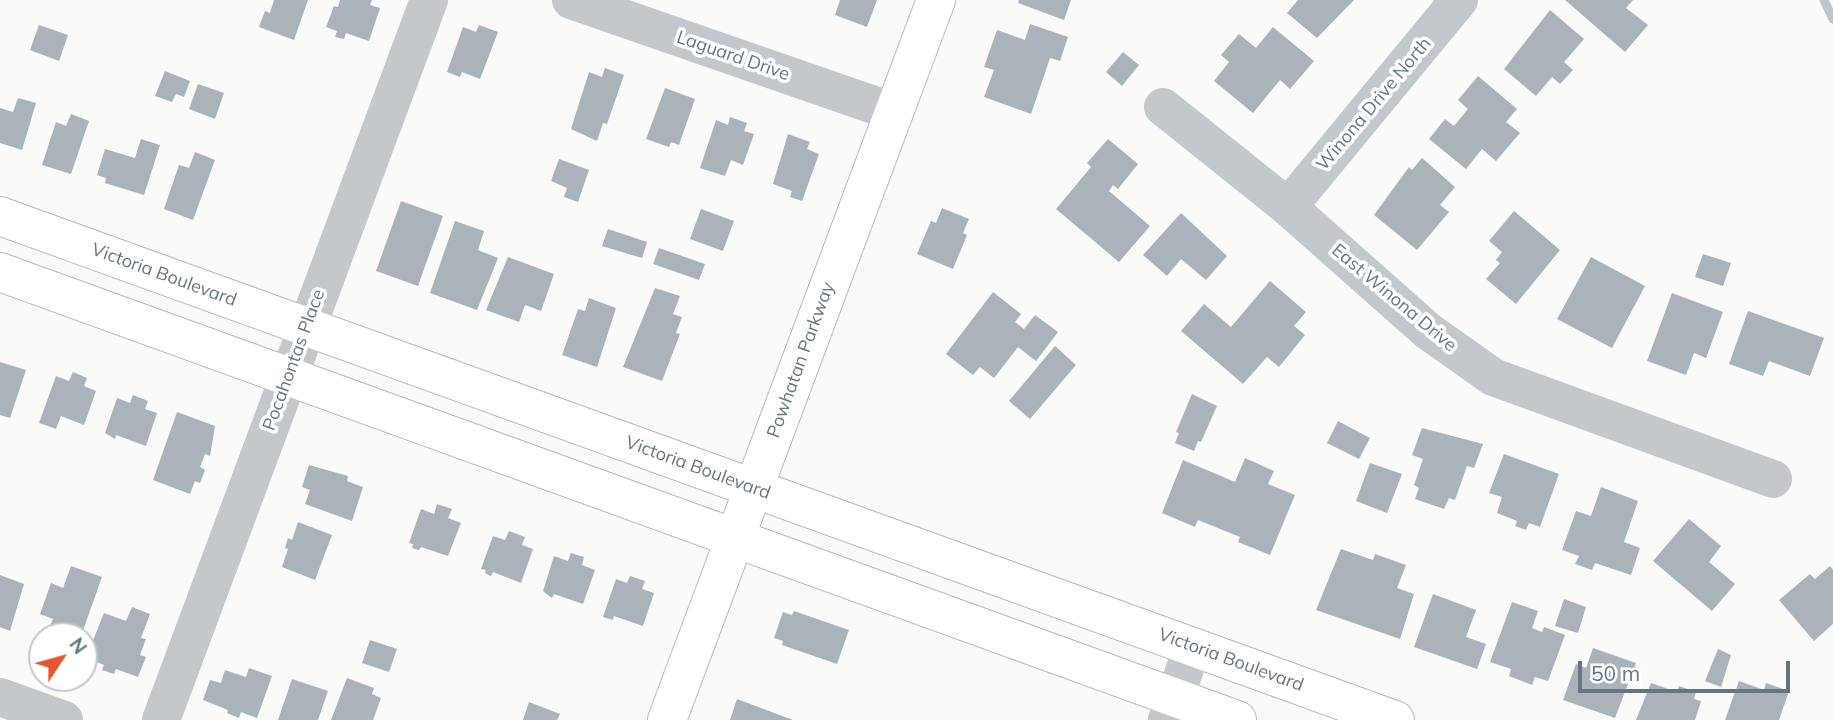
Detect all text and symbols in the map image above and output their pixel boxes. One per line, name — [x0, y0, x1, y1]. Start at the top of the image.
street label: Laguard Drive — [674, 27, 792, 85]
street label: Winona Drive North — [1312, 33, 1436, 175]
street label: Victoria Boulevard — [88, 239, 240, 311]
street label: East Winona Drive — [1327, 240, 1461, 356]
street label: Powhatan Parkway — [763, 279, 839, 441]
street label: Pocahontas Place — [258, 286, 330, 434]
street label: Victoria Boulevard — [622, 432, 774, 504]
north arrow — [28, 622, 98, 692]
street label: Victoria Boulevard — [1155, 624, 1307, 696]
text: N — [64, 633, 92, 659]
scale bar — [1581, 646, 1793, 690]
text: 50 m — [1591, 660, 1640, 686]

